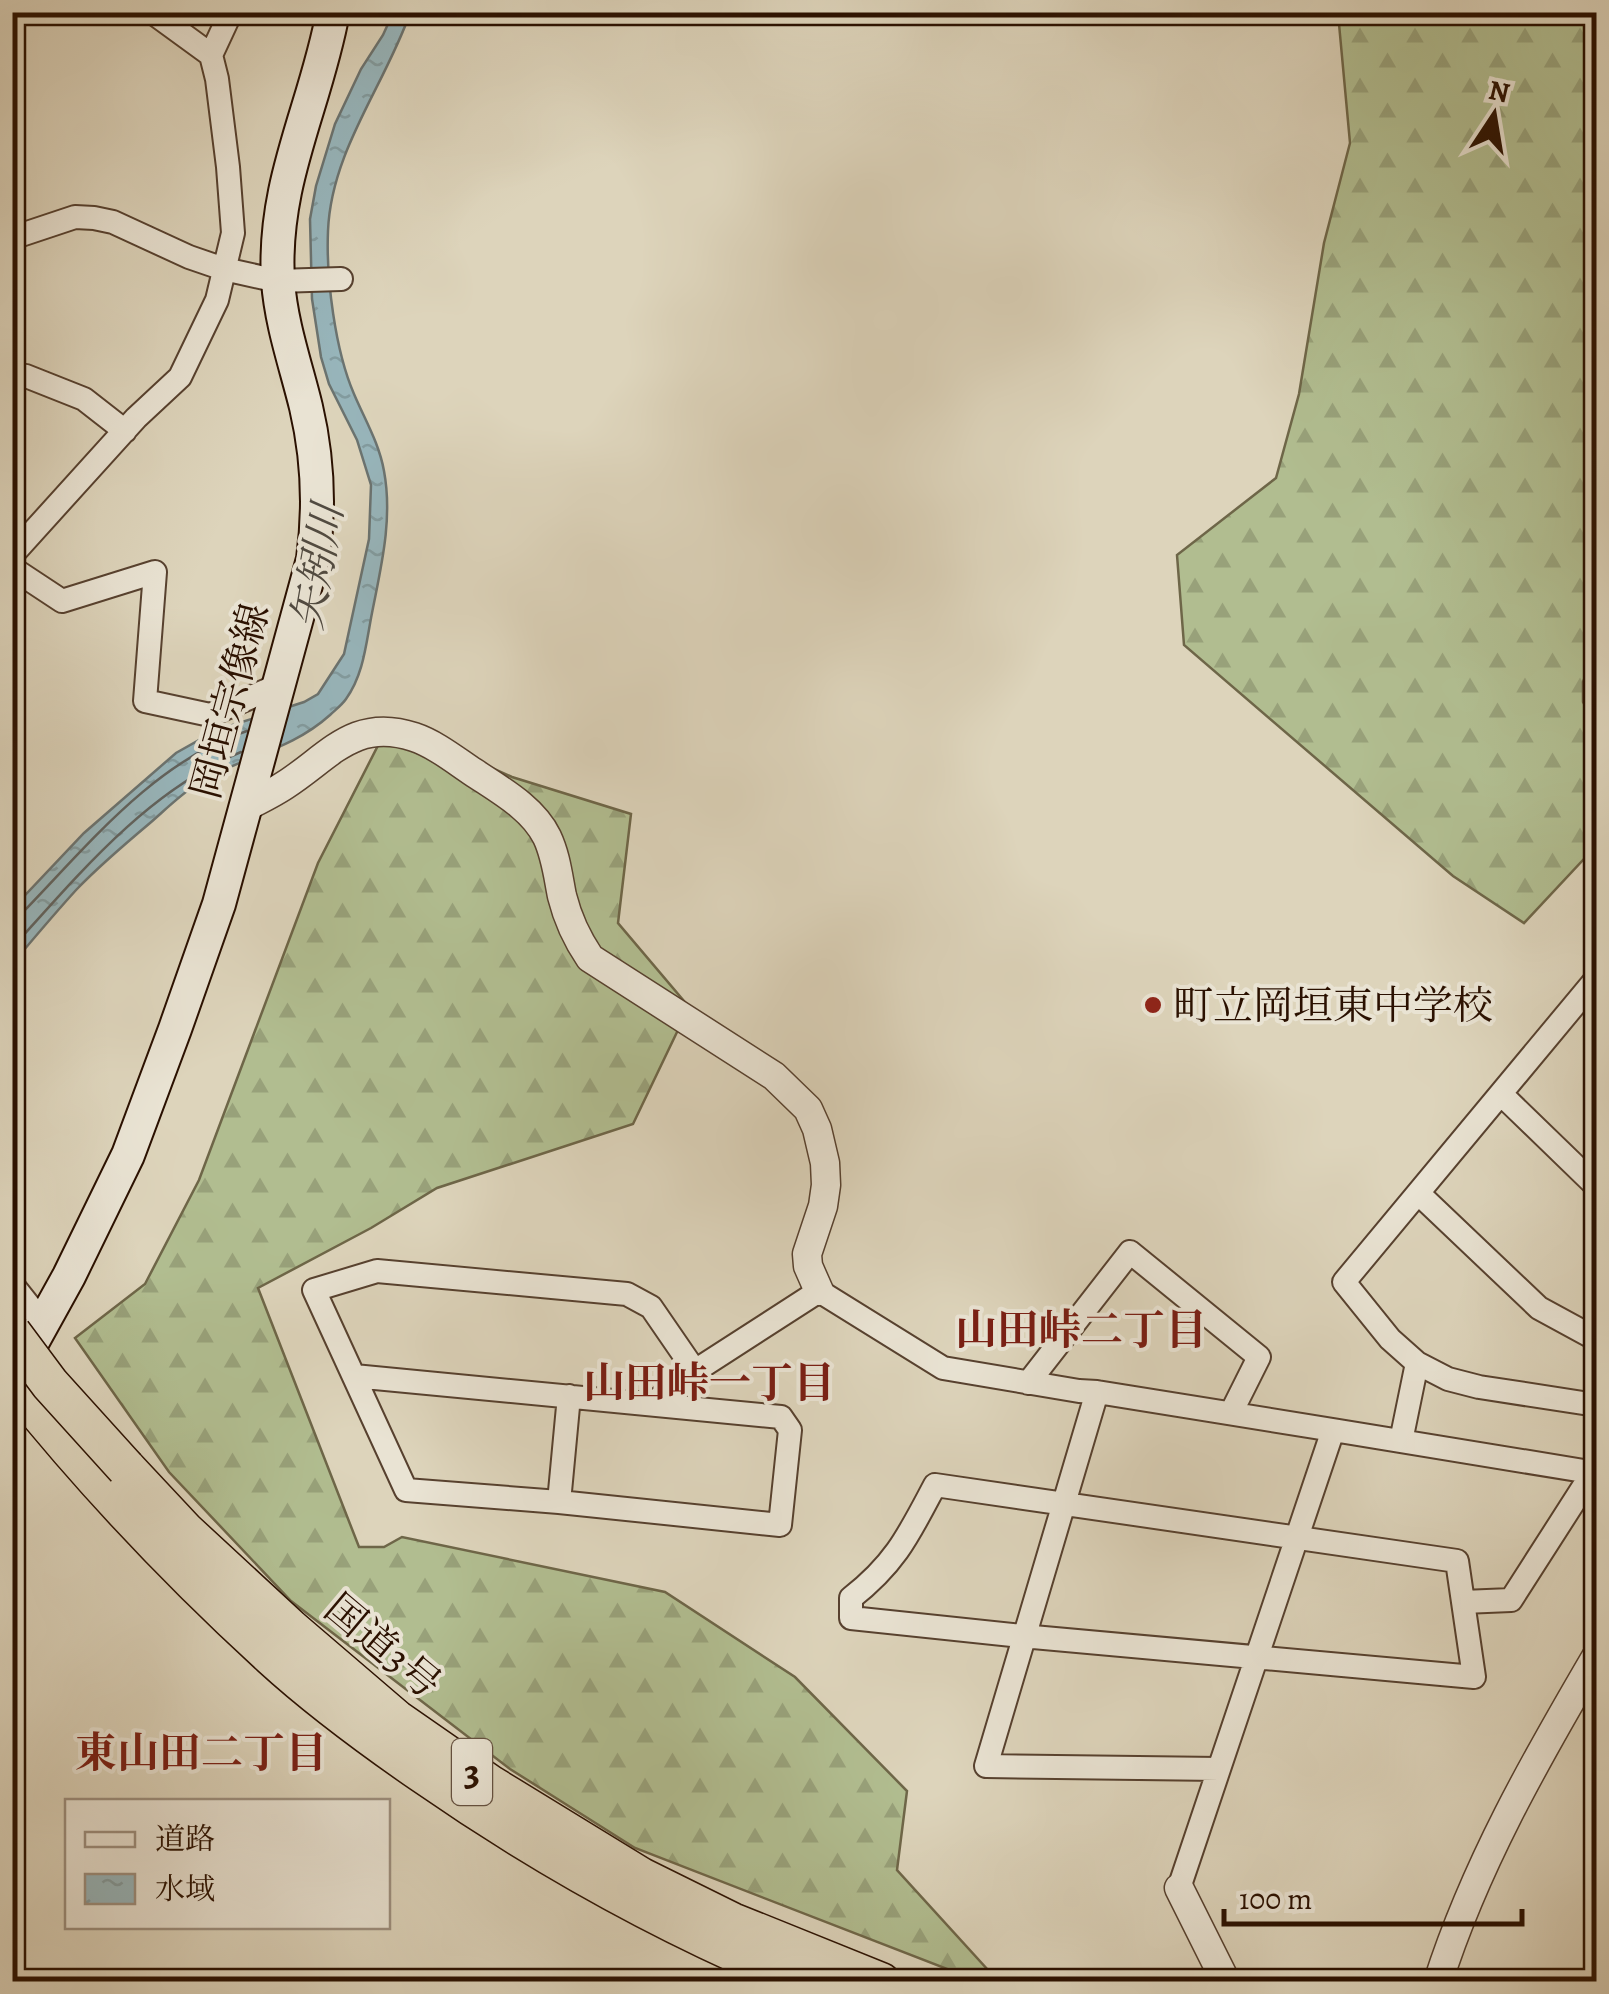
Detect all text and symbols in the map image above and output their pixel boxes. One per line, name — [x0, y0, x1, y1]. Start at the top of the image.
north arrow — [1444, 65, 1544, 165]
text: N — [1485, 71, 1513, 112]
water label: 矢矧川 — [278, 496, 357, 634]
street label: 岡垣宗像線 — [178, 597, 282, 805]
place label: 町立岡垣東中学校 — [1173, 978, 1493, 1033]
marker: 町立岡垣東中学校 — [1142, 994, 1164, 1016]
district label: 山田峠二丁目 — [955, 1301, 1207, 1358]
district label: 山田峠一丁目 — [583, 1354, 835, 1411]
street label: 国道3号 — [313, 1581, 453, 1711]
district label: 東山田二丁目 — [75, 1724, 327, 1781]
road number: 3 — [452, 1739, 492, 1805]
legend — [65, 1799, 390, 1929]
text: 道路 — [155, 1819, 215, 1859]
scale bar — [1224, 1864, 1522, 1926]
text: 水域 — [155, 1869, 215, 1909]
text: 100 m — [1239, 1879, 1312, 1919]

